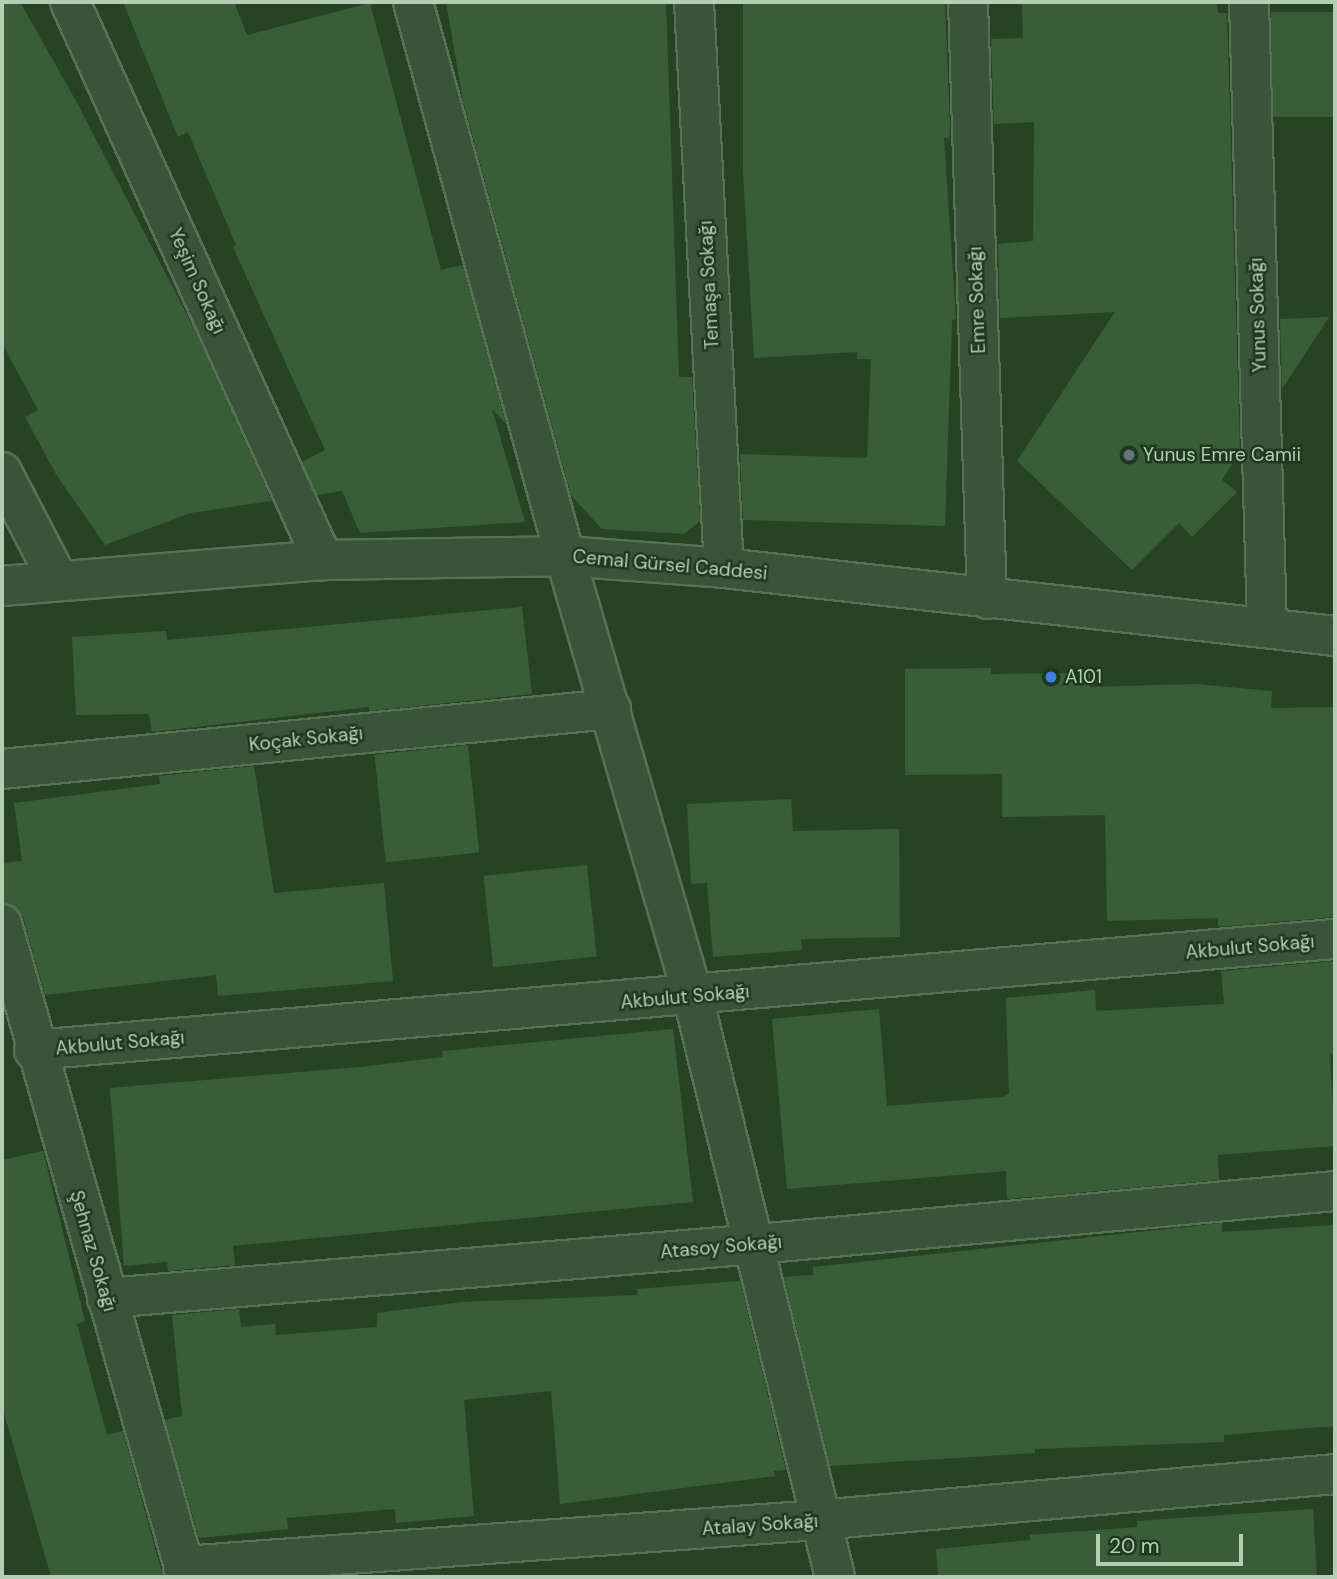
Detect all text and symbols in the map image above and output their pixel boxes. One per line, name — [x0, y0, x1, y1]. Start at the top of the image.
street label: Temaşa Sokağı — [694, 220, 724, 350]
street label: Yeşim Sokağı — [164, 225, 230, 337]
street label: Emre Sokağı — [964, 246, 990, 354]
street label: Yunus Sokağı — [1245, 257, 1271, 373]
place label: Yunus Emre Camii — [1143, 444, 1301, 466]
marker: Yunus Emre Camii — [1121, 447, 1137, 463]
street label: Cemal Gürsel Caddesi — [572, 545, 768, 585]
place label: A101 — [1065, 666, 1102, 688]
marker: A101 — [1043, 669, 1059, 685]
street label: Koçak Sokağı — [248, 722, 364, 756]
street label: Akbulut Sokağı — [1184, 930, 1316, 964]
street label: Akbulut Sokağı — [619, 980, 751, 1014]
street label: Akbulut Sokağı — [54, 1026, 186, 1060]
street label: Şehnaz Sokağı — [65, 1188, 121, 1314]
street label: Atasoy Sokağı — [659, 1230, 783, 1264]
street label: Atalay Sokağı — [701, 1510, 819, 1540]
scale bar — [1099, 1520, 1246, 1564]
text: 20 m — [1109, 1532, 1160, 1560]

